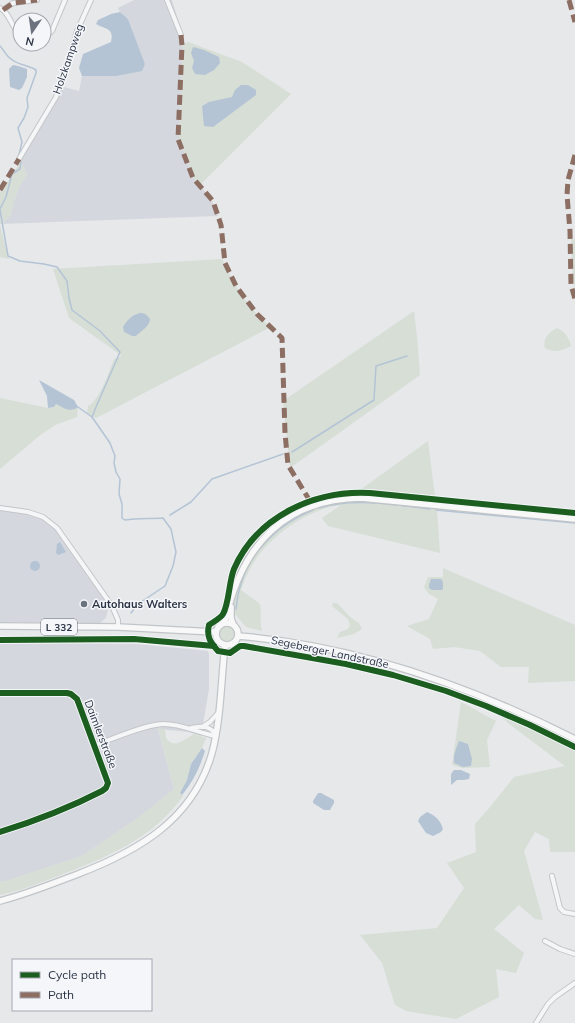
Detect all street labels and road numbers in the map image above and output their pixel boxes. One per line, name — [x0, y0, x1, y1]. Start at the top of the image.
street label: Holzkampweg — [49, 22, 87, 96]
road number: L 332 — [41, 619, 77, 635]
street label: Segeberger Landstraße — [270, 633, 390, 671]
street label: Daimlerstraße — [81, 698, 121, 770]

